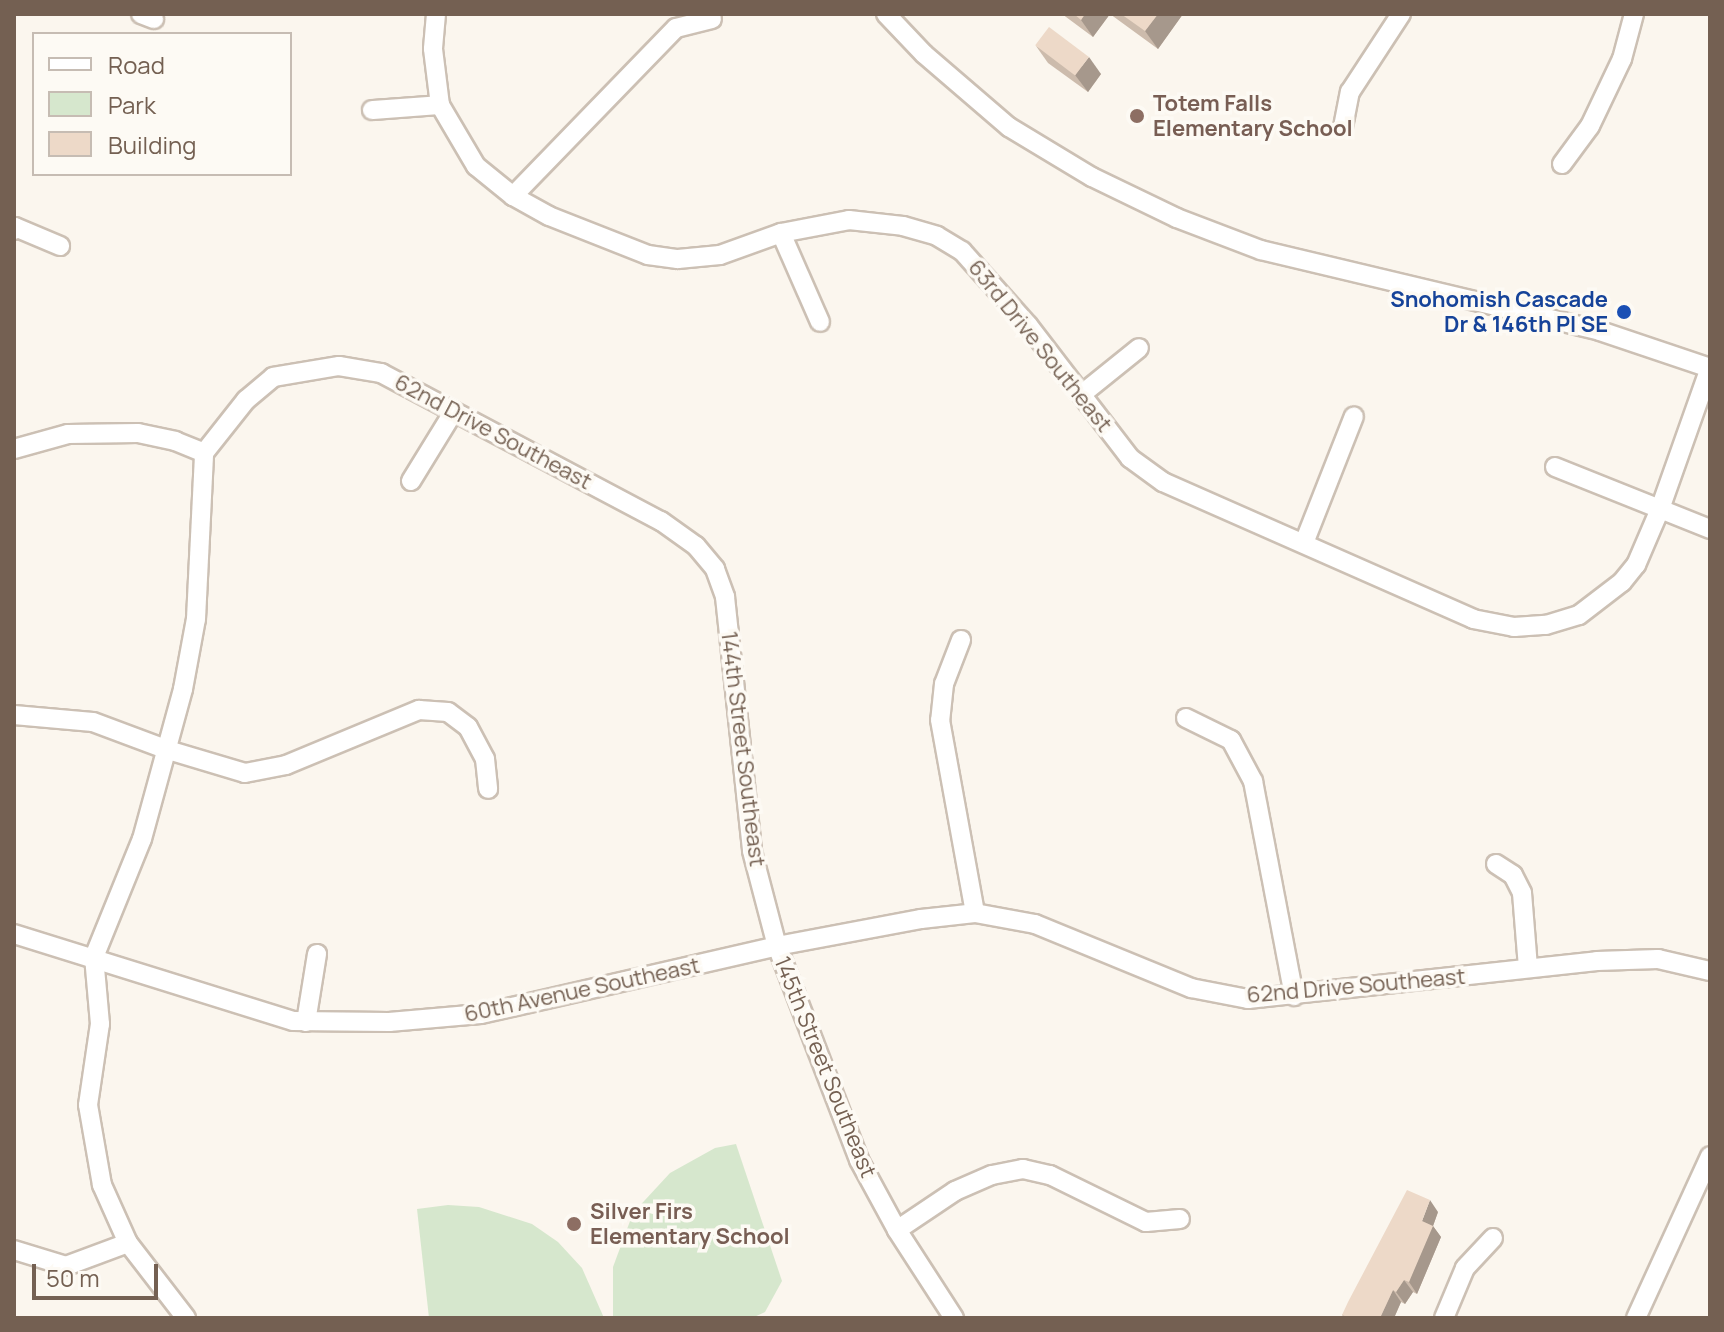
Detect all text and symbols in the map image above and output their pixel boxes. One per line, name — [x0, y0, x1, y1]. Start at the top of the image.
legend — [32, 32, 292, 176]
text: Road — [108, 48, 165, 81]
text: Park — [108, 88, 156, 121]
place label: Totem Falls Elementary School — [1153, 90, 1353, 142]
marker: Totem Falls Elementary School — [1128, 107, 1146, 125]
text: Building — [108, 128, 196, 161]
street label: 63rd Drive Southeast — [963, 255, 1117, 437]
place label: Snohomish Cascade Dr & 146th Pl SE — [1390, 286, 1608, 338]
marker: Snohomish Cascade Dr & 146th Pl SE — [1615, 303, 1633, 321]
street label: 62nd Drive Southeast — [390, 369, 596, 495]
street label: 144th Street Southeast — [715, 630, 771, 868]
street label: 60th Avenue Southeast — [462, 952, 702, 1028]
street label: 145th Street Southeast — [769, 953, 881, 1181]
street label: 62nd Drive Southeast — [1246, 963, 1466, 1009]
place label: Silver Firs Elementary School — [590, 1198, 790, 1250]
marker: Silver Firs Elementary School — [565, 1215, 583, 1233]
scale bar — [36, 1248, 162, 1298]
text: 50 m — [46, 1261, 100, 1294]

